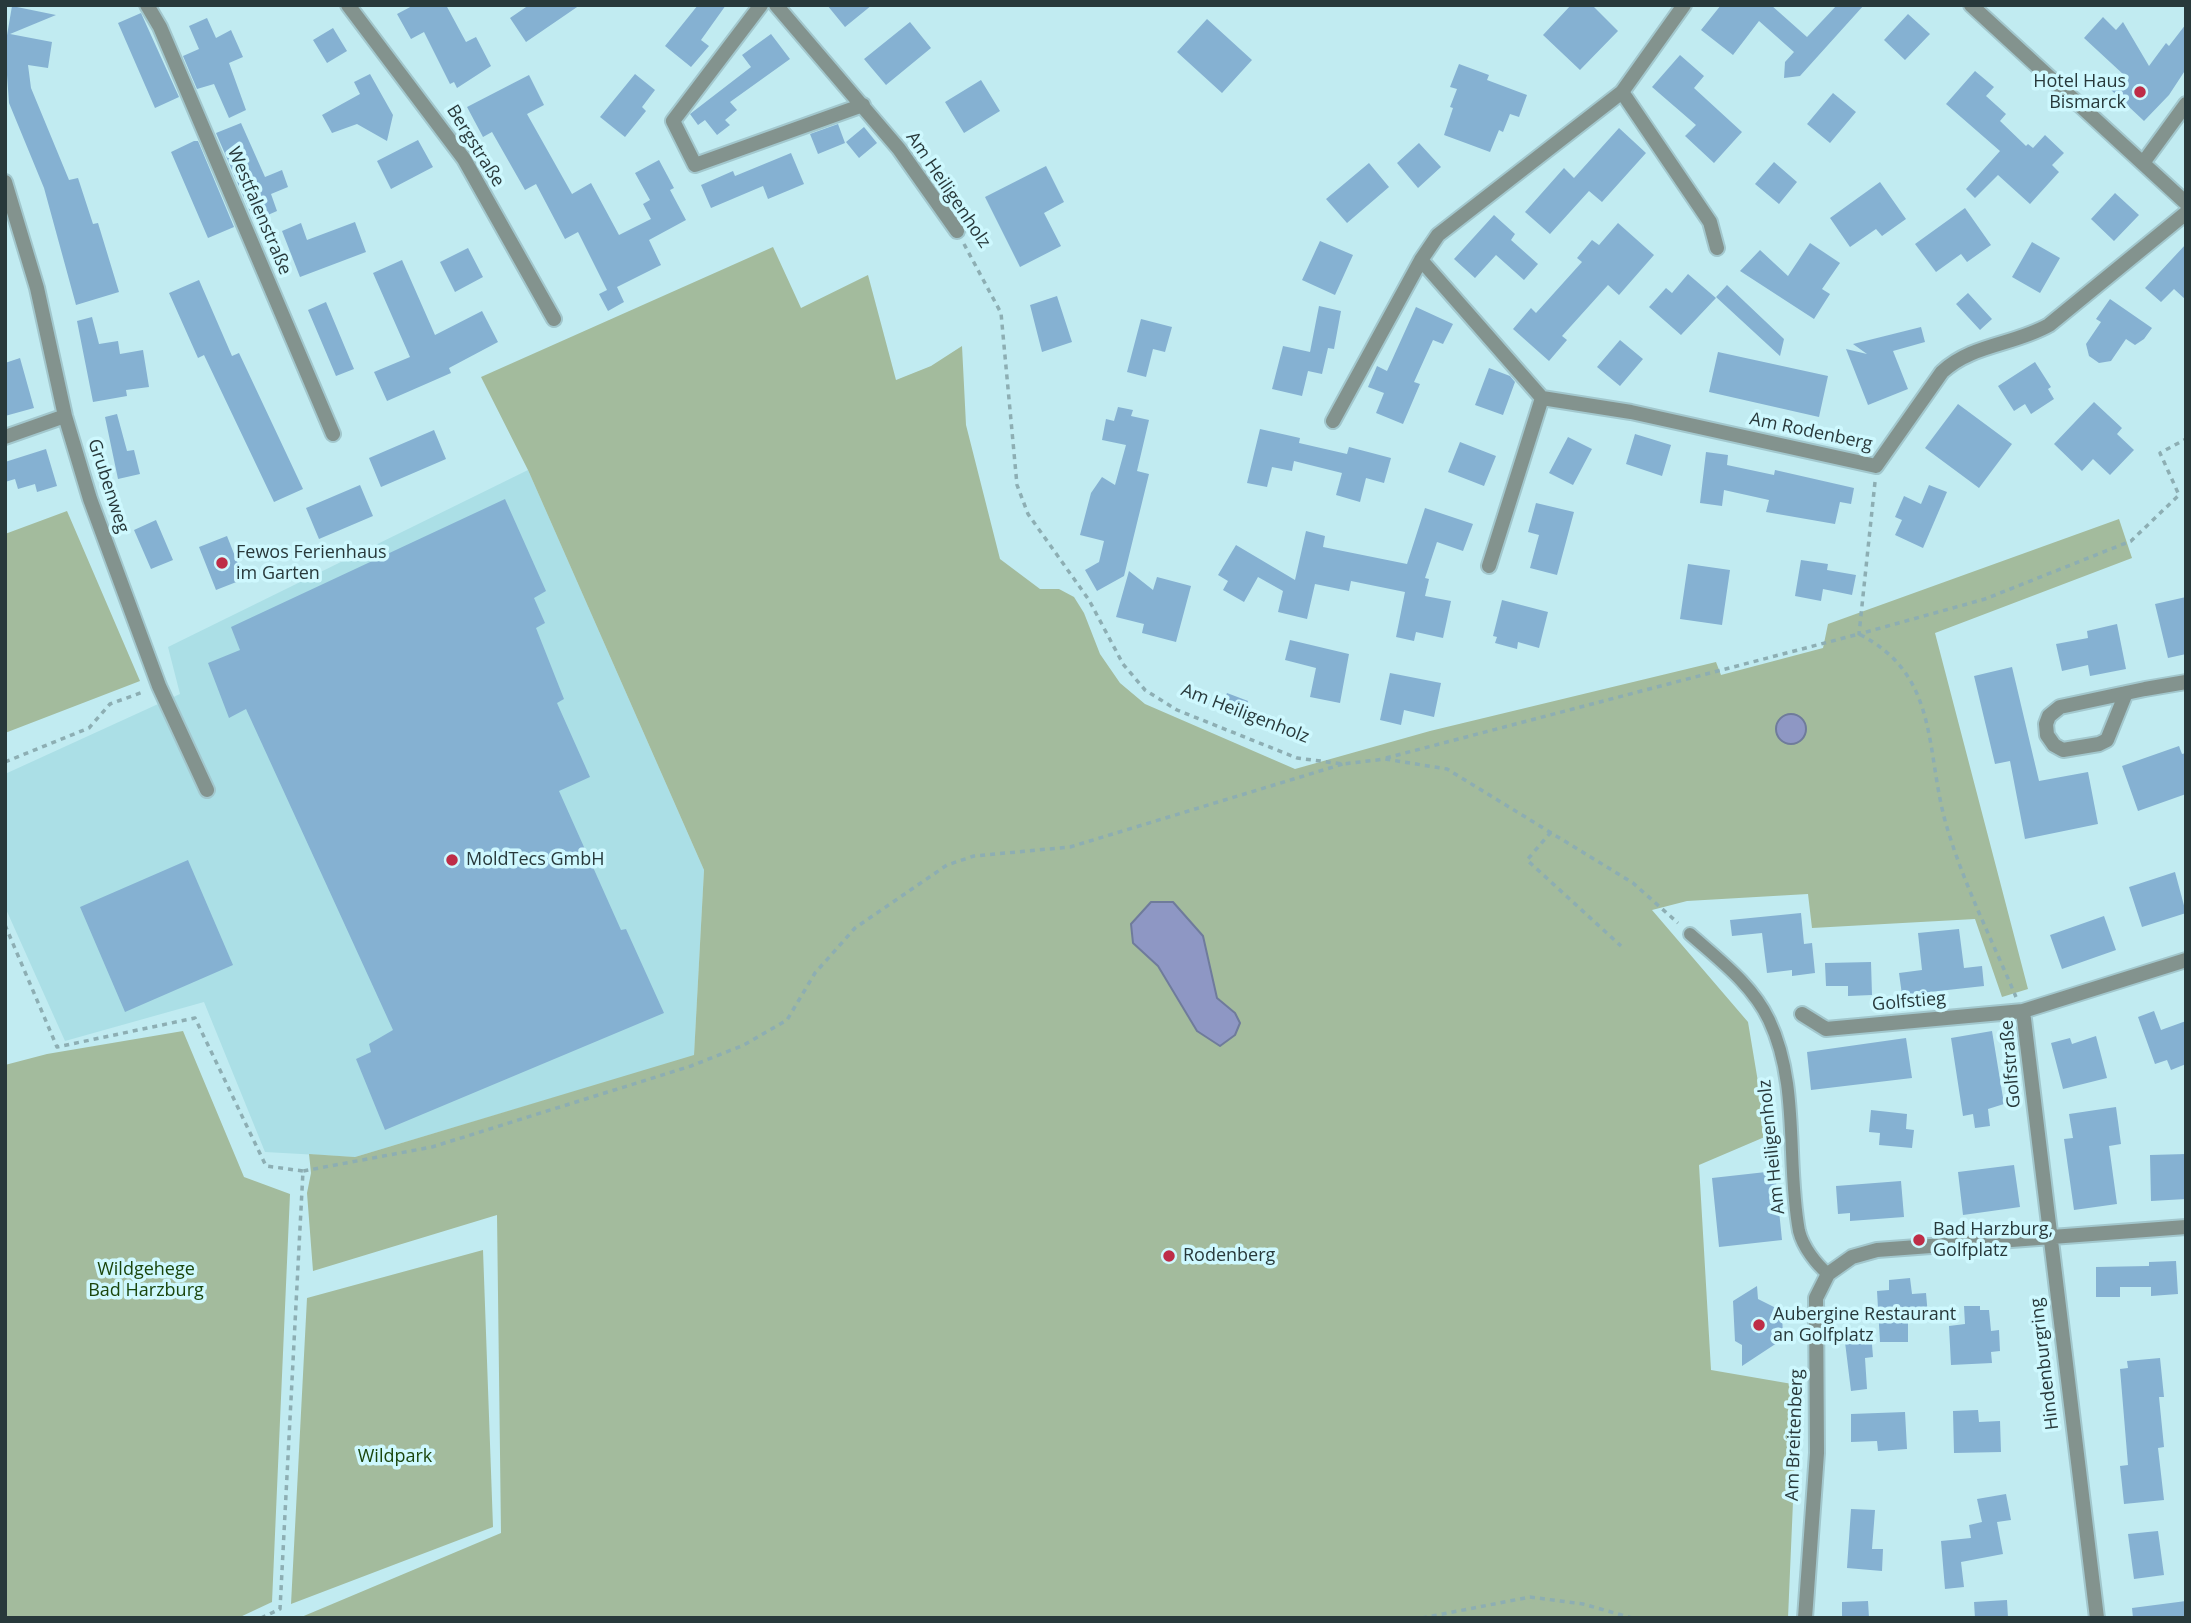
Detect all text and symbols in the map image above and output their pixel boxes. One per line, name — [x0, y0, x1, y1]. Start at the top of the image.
place label: Hotel Haus Bismarck — [2033, 71, 2126, 114]
marker: Hotel Haus Bismarck — [2132, 84, 2148, 100]
street label: Bergstraße — [441, 101, 509, 191]
street label: Am Heiligenholz — [901, 128, 995, 252]
street label: Westfalenstraße — [222, 144, 296, 278]
street label: Am Rodenberg — [1748, 408, 1874, 456]
street label: Grubenweg — [83, 436, 133, 536]
place label: Fewos Ferienhaus im Garten — [236, 542, 387, 584]
marker: Fewos Ferienhaus im Garten — [214, 555, 230, 571]
street label: Am Heiligenholz — [1178, 680, 1312, 748]
place label: MoldTecs GmbH — [466, 849, 605, 871]
marker: MoldTecs GmbH — [444, 852, 460, 868]
street label: Golfstieg — [1871, 988, 1947, 1016]
street label: Golfstraße — [1996, 1019, 2026, 1109]
street label: Am Heiligenholz — [1754, 1078, 1790, 1216]
place label: Bad Harzburg, Golfplatz — [1933, 1219, 2053, 1262]
marker: Bad Harzburg, Golfplatz — [1911, 1232, 1927, 1248]
place label: Rodenberg — [1183, 1245, 1275, 1267]
marker: Rodenberg — [1161, 1248, 1177, 1264]
park label: Wildgehege Bad Harzburg — [88, 1259, 204, 1302]
street label: Hindenburgring — [2026, 1297, 2064, 1431]
place label: Aubergine Restaurant an Golfplatz — [1773, 1304, 1956, 1346]
marker: Aubergine Restaurant an Golfplatz — [1751, 1317, 1767, 1333]
street label: Am Breitenberg — [1782, 1369, 1808, 1501]
park label: Wildpark — [358, 1446, 432, 1468]

